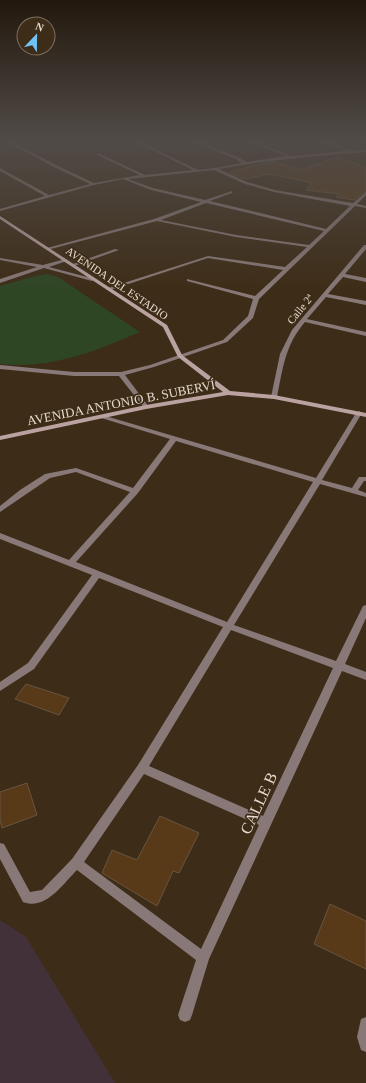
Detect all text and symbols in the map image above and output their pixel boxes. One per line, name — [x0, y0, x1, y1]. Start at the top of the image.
north arrow — [16, 16, 56, 56]
text: N — [34, 20, 46, 34]
street label: AVENIDA DEL ESTADIO — [64, 244, 170, 322]
street label: Calle 2ª — [284, 291, 316, 326]
street label: AVENIDA ANTONIO B. SUBERVÍ — [26, 377, 216, 428]
street label: CALLE B — [237, 770, 280, 837]

